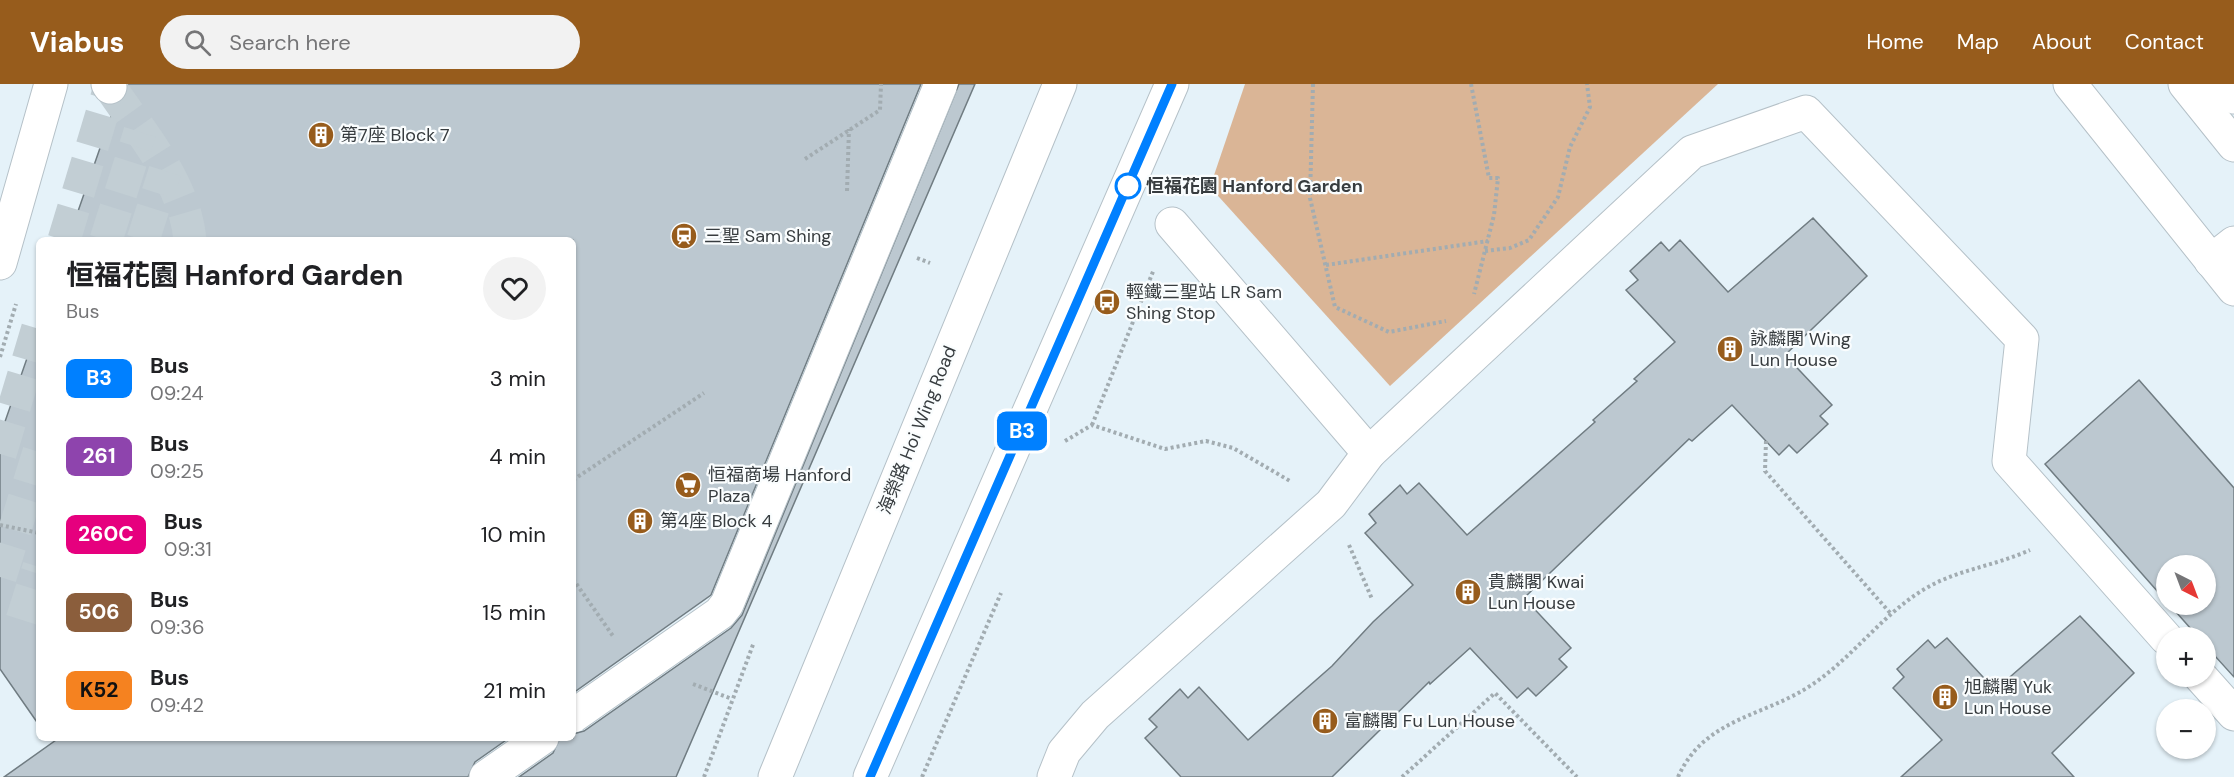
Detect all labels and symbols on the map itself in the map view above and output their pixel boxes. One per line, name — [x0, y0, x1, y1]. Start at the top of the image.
building icon: 第7座 Block 7 — [306, 120, 336, 150]
place label: 第7座 Block 7 — [340, 123, 450, 147]
marker: 恒福花園 Hanford Garden — [1115, 173, 1141, 199]
place label: 恒福花園 Hanford Garden — [1146, 174, 1363, 198]
station icon: 三聖 Sam Shing — [669, 221, 699, 251]
place label: 三聖 Sam Shing — [704, 224, 831, 248]
place label: 輕鐵三聖站 LR Sam Shing Stop — [1126, 280, 1282, 325]
bus stop icon: 輕鐵三聖站 LR Sam Shing Stop — [1092, 287, 1122, 317]
place label: 詠麟閣 Wing Lun House — [1750, 327, 1851, 372]
building icon: 詠麟閣 Wing Lun House — [1715, 334, 1745, 364]
street label: 海榮路 Hoi Wing Road — [872, 342, 962, 518]
line badge: B3 — [995, 412, 1049, 450]
place label: 恒福商場 Hanford Plaza — [708, 463, 851, 508]
supermarket icon: 恒福商場 Hanford Plaza — [673, 470, 703, 500]
building icon: 第4座 Block 4 — [625, 506, 655, 536]
place label: 第4座 Block 4 — [660, 509, 772, 533]
north arrow — [2156, 555, 2216, 615]
place label: 貴麟閣 Kwai Lun House — [1488, 570, 1584, 615]
building icon: 貴麟閣 Kwai Lun House — [1453, 577, 1483, 607]
place label: 旭麟閣 Yuk Lun House — [1964, 675, 2052, 720]
building icon: 旭麟閣 Yuk Lun House — [1930, 682, 1960, 712]
building icon: 富麟閣 Fu Lun House — [1310, 706, 1340, 736]
place label: 富麟閣 Fu Lun House — [1344, 709, 1515, 733]

